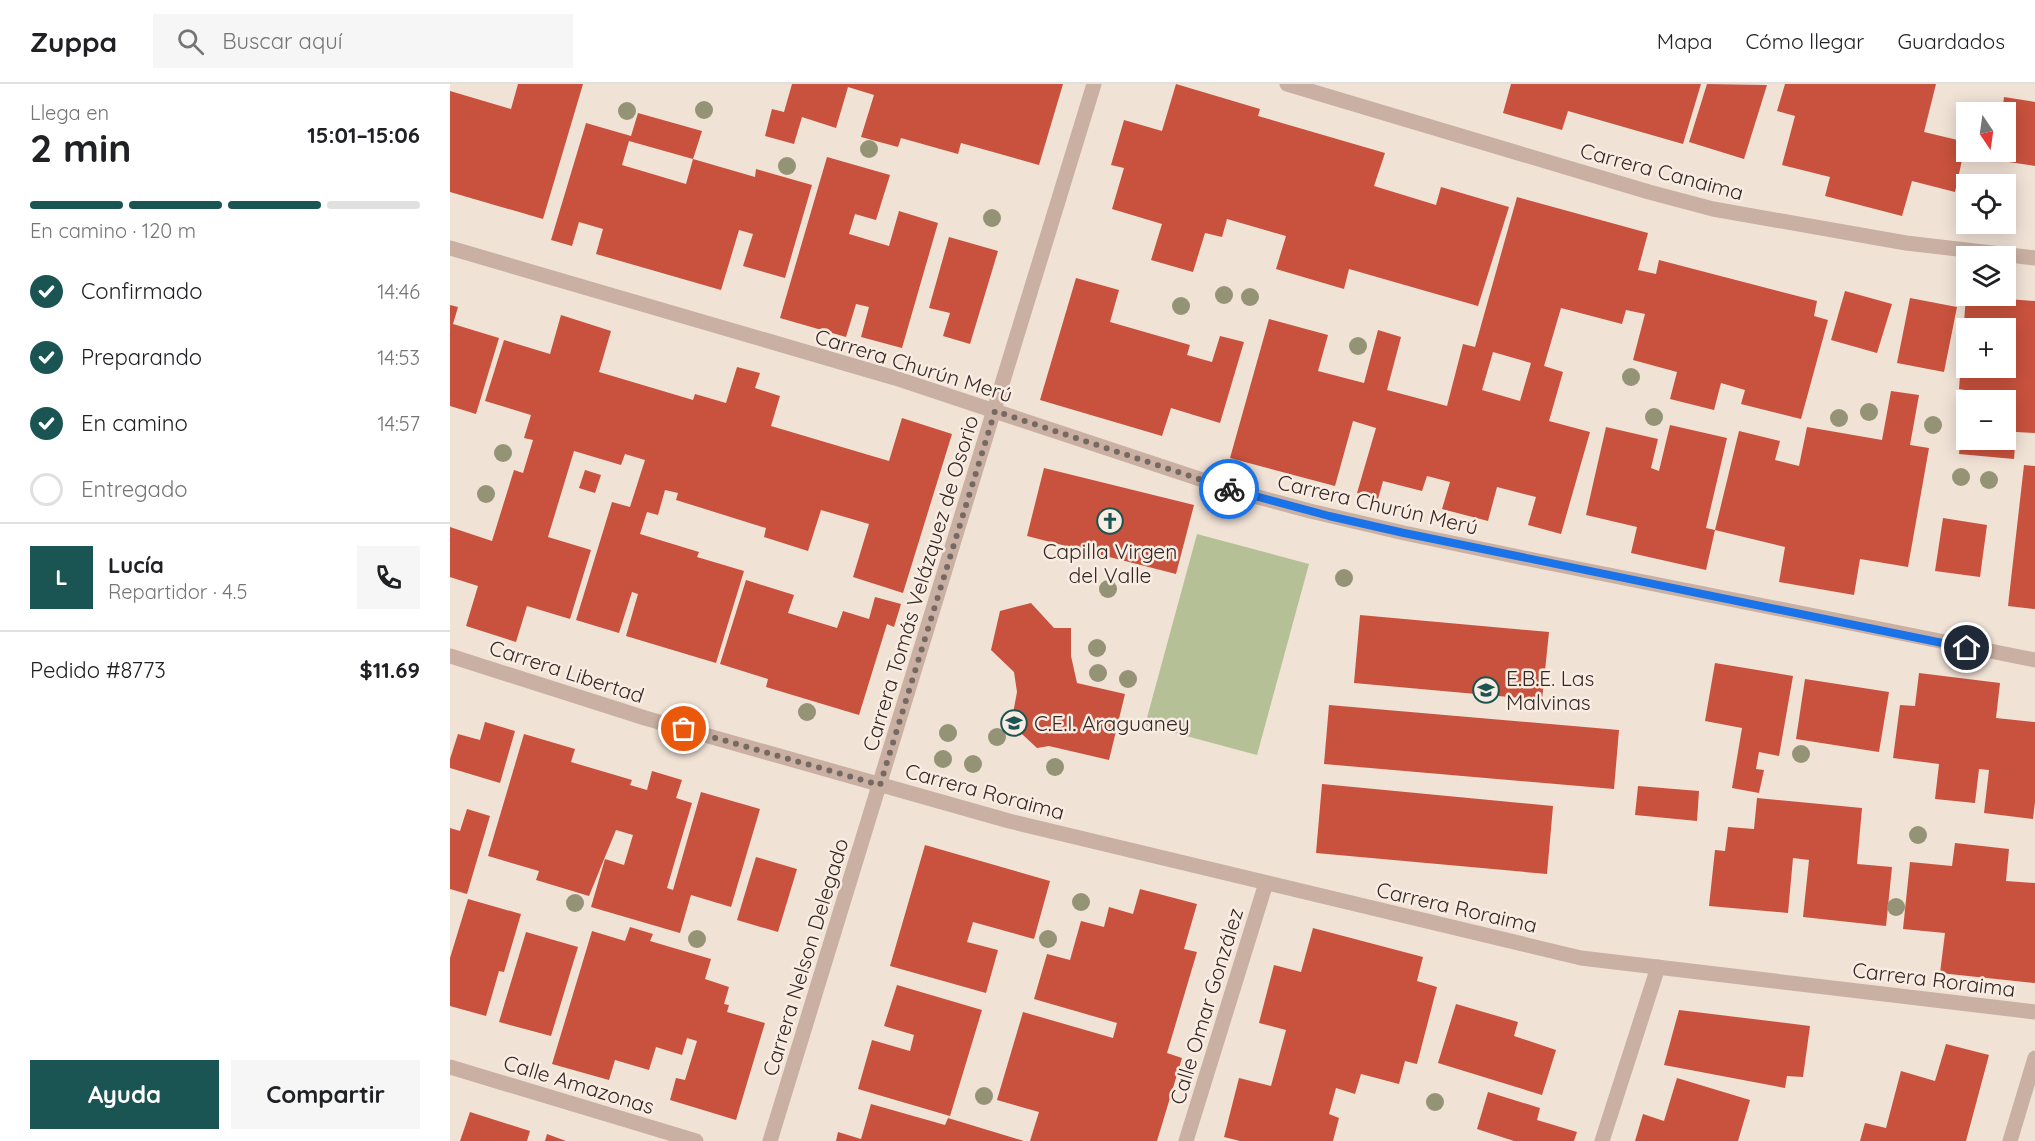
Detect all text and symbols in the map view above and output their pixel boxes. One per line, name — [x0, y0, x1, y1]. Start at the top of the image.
search box — [153, 14, 573, 68]
text: Zuppa — [30, 24, 117, 59]
icon: search — [174, 25, 207, 58]
text: Buscar aquí — [222, 27, 342, 55]
text: Mapa — [1657, 28, 1712, 54]
text: Cómo llegar — [1745, 28, 1864, 54]
text: Guardados — [1897, 28, 2005, 54]
text: Llega en — [30, 100, 109, 125]
north arrow — [1956, 102, 2016, 162]
map controls — [1956, 102, 2016, 450]
text: 15:01–15:06 — [307, 121, 420, 149]
text: 2 min — [30, 123, 132, 172]
street label: Carrera Canaima — [1578, 137, 1746, 205]
button: locate — [1956, 174, 2016, 234]
text: En camino · 120 m — [30, 218, 196, 243]
button: layers — [1956, 246, 2016, 306]
icon: check — [30, 275, 63, 308]
text: Confirmado — [81, 277, 202, 305]
text: 14:46 — [377, 279, 420, 304]
button: + — [1956, 318, 2016, 378]
street label: Carrera Churún Merú — [812, 323, 1016, 407]
icon: check — [30, 341, 63, 374]
text: Preparando — [81, 343, 202, 371]
text: 14:53 — [377, 345, 420, 370]
button: − — [1956, 390, 2016, 450]
icon: check — [30, 407, 63, 440]
text: En camino — [81, 409, 188, 437]
text: 14:57 — [377, 411, 420, 436]
street label: Carrera Tomás Velázquez de Osorio — [856, 412, 984, 754]
courier — [1199, 459, 1259, 519]
street label: Carrera Churún Merú — [1275, 468, 1481, 540]
icon: bike — [1213, 473, 1246, 506]
text: Entregado — [81, 475, 188, 503]
church icon: Capilla Virgen del Valle — [1095, 506, 1125, 536]
place label: Capilla Virgen del Valle — [1043, 538, 1177, 588]
button: phone — [357, 546, 420, 609]
text: Lucía — [108, 551, 164, 579]
text: L — [55, 563, 68, 591]
text: Repartidor · 4.5 — [108, 579, 247, 604]
pin — [1941, 622, 1992, 673]
icon: home — [1950, 631, 1983, 664]
street label: Carrera Libertad — [486, 634, 648, 708]
text: Pedido #8773 — [30, 656, 166, 684]
text: $11.69 — [360, 656, 420, 684]
place label: E.B.E. Las Malvinas — [1506, 665, 1594, 715]
school or university icon: E.B.E. Las Malvinas — [1471, 675, 1501, 705]
pin — [658, 703, 709, 754]
school or university icon: C.E.I. Araguaney — [999, 708, 1029, 738]
place label: C.E.I. Araguaney — [1034, 710, 1190, 736]
icon: bag — [667, 712, 700, 745]
street label: Carrera Roraima — [902, 757, 1068, 825]
street label: Carrera Nelson Delegado — [756, 835, 854, 1079]
street label: Carrera Roraima — [1374, 876, 1540, 938]
street label: Calle Omar González — [1164, 905, 1248, 1107]
street label: Carrera Roraima — [1851, 956, 2017, 1002]
street label: Calle Amazonas — [501, 1049, 657, 1119]
button: Ayuda — [30, 1060, 219, 1129]
button: Compartir — [231, 1060, 420, 1129]

